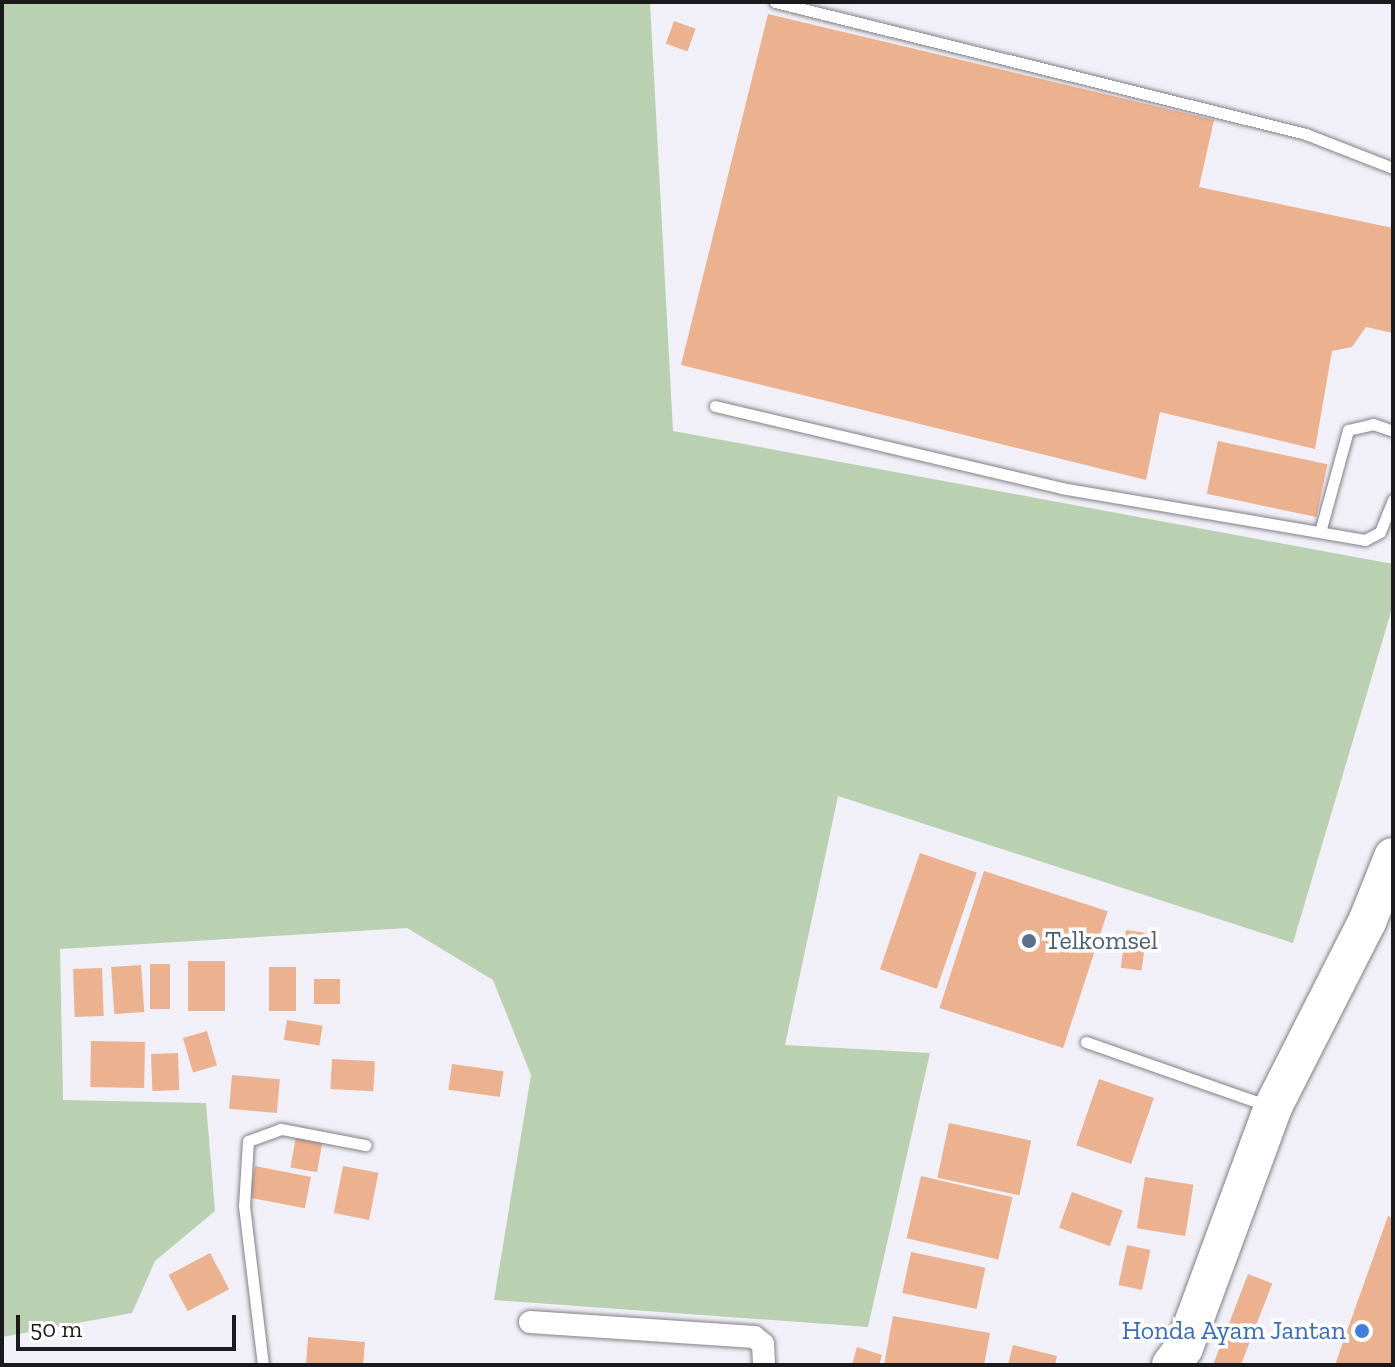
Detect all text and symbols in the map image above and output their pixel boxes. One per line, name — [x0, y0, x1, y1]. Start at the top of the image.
place label: Telkomsel — [1045, 925, 1158, 957]
marker: Telkomsel — [1020, 932, 1038, 950]
scale bar — [20, 1299, 240, 1349]
text: 50 m — [30, 1314, 82, 1343]
place label: Honda Ayam Jantan — [1120, 1315, 1346, 1347]
marker: Honda Ayam Jantan — [1353, 1322, 1371, 1340]

